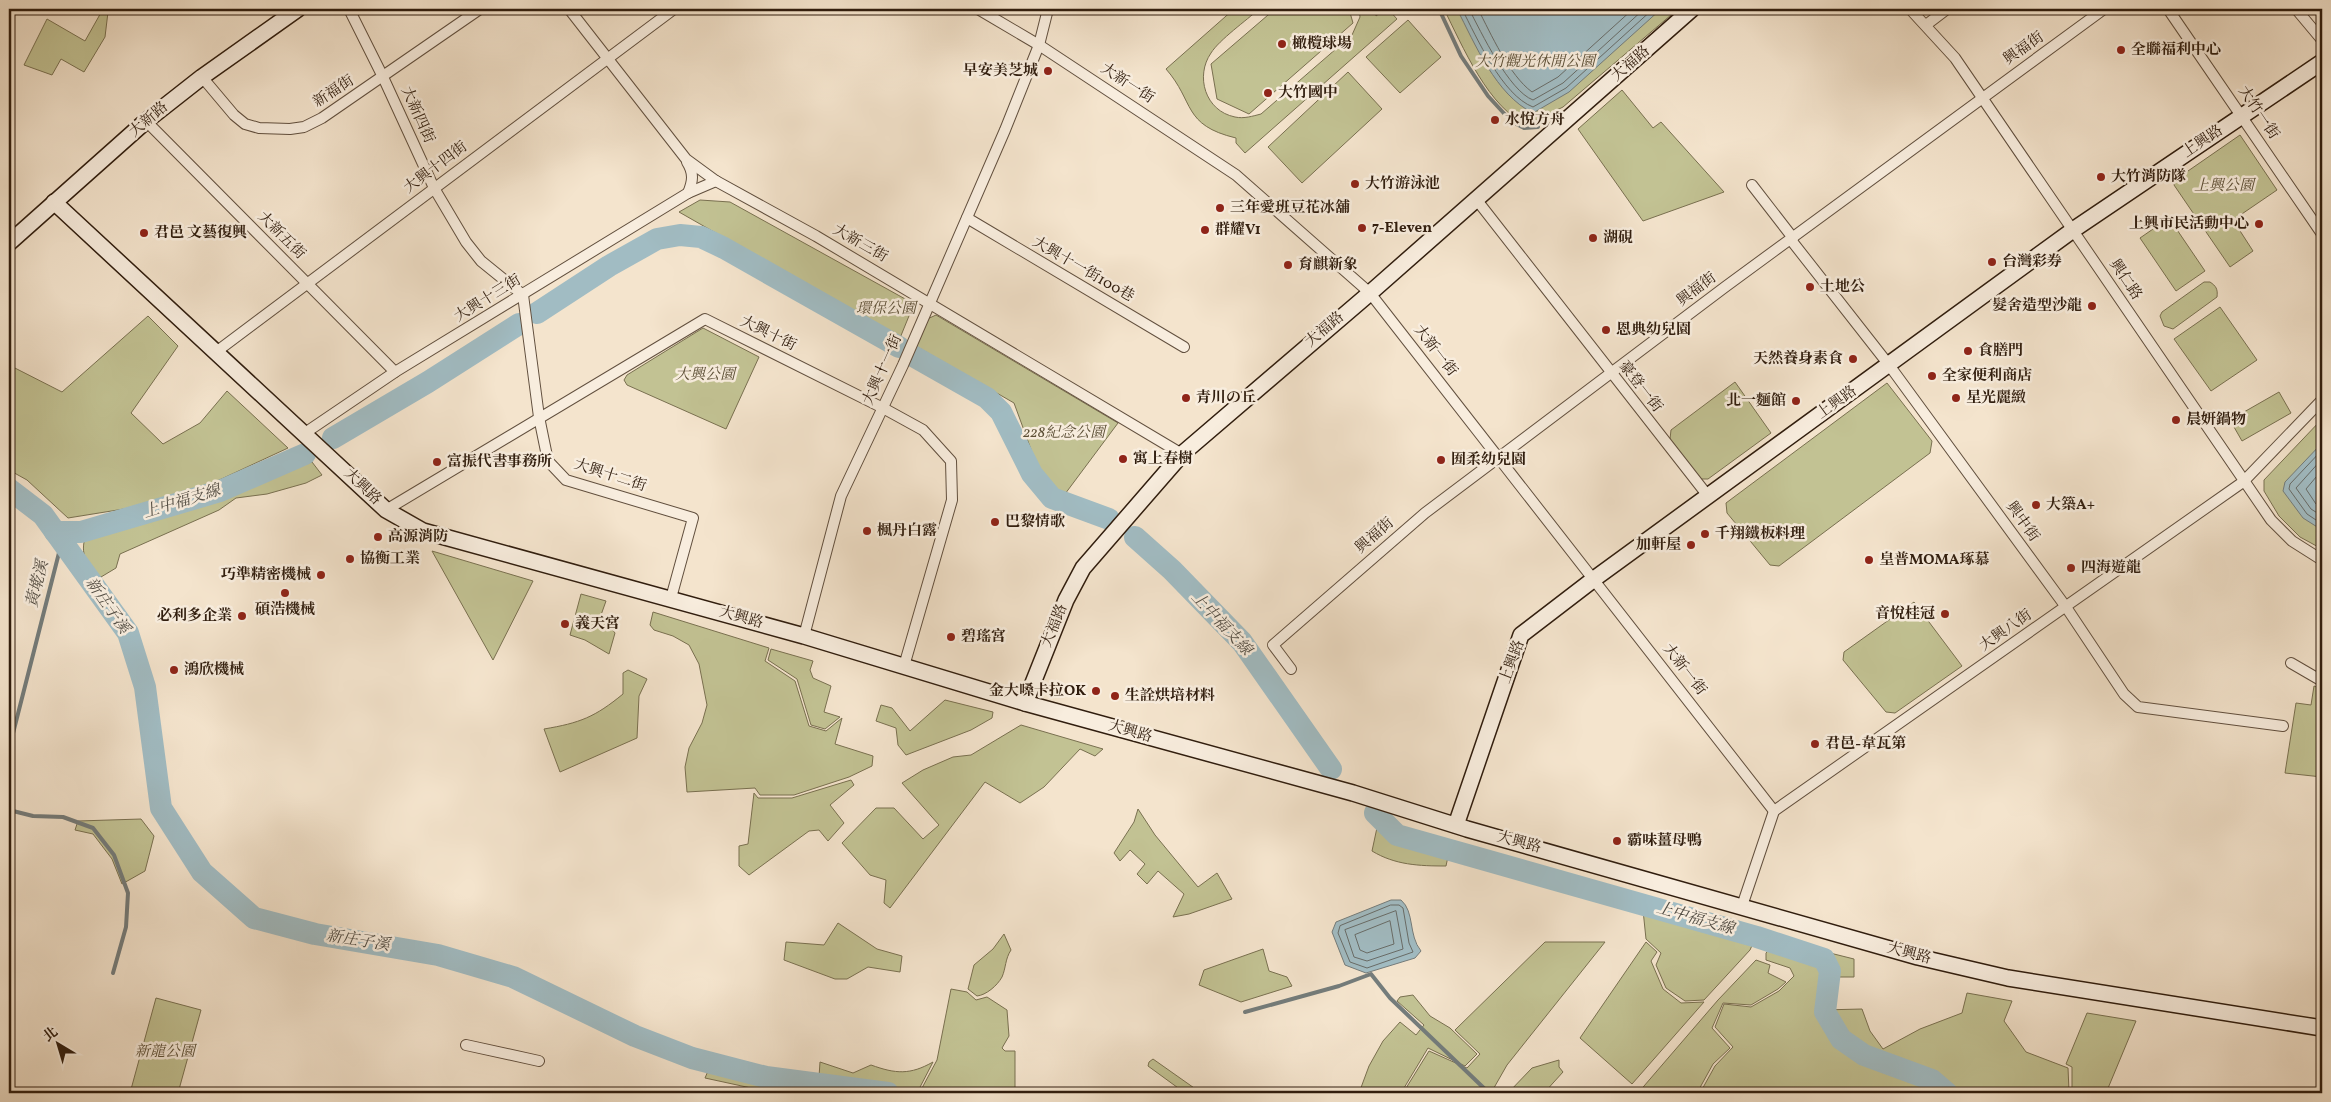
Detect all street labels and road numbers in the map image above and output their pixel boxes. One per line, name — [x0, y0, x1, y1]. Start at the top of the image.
street label: 興福街 — [2000, 27, 2048, 71]
street label: 大福路 — [1607, 41, 1655, 87]
street label: 大新一街 — [1096, 59, 1158, 109]
street label: 新福街 — [309, 71, 359, 113]
street label: 大竹一街 — [2233, 82, 2283, 144]
street label: 大新四街 — [395, 83, 439, 147]
street label: 大新路 — [125, 97, 173, 143]
street label: 上興路 — [2178, 121, 2228, 163]
street label: 大興十四街 — [400, 137, 472, 199]
street label: 大新五街 — [252, 207, 310, 265]
street label: 大新三街 — [829, 220, 891, 268]
street label: 大興十一街100巷 — [1028, 232, 1138, 308]
street label: 興仁路 — [2104, 255, 2146, 305]
street label: 興福街 — [1673, 268, 1721, 312]
street label: 大興十三街 — [451, 270, 525, 328]
street label: 大福路 — [1301, 307, 1349, 353]
street label: 大興十街 — [736, 311, 800, 357]
street label: 大新一街 — [1408, 321, 1462, 381]
street label: 大興十一街 — [858, 331, 908, 409]
street label: 豪登一街 — [1613, 357, 1667, 417]
street label: 上興路 — [1813, 381, 1861, 425]
street label: 大興十二街 — [571, 454, 649, 498]
street label: 大興路 — [339, 464, 385, 510]
street label: 興中街 — [2000, 498, 2044, 546]
street label: 興福街 — [1351, 513, 1399, 559]
street label: 大福路 — [1037, 601, 1073, 651]
street label: 大興路 — [716, 602, 766, 634]
street label: 大興八街 — [1975, 605, 2037, 657]
street label: 上興路 — [1495, 637, 1531, 687]
street label: 大新一街 — [1657, 640, 1711, 700]
street label: 大興路 — [1105, 716, 1155, 748]
street label: 大興路 — [1495, 827, 1543, 859]
street label: 大興路 — [1885, 938, 1933, 970]

